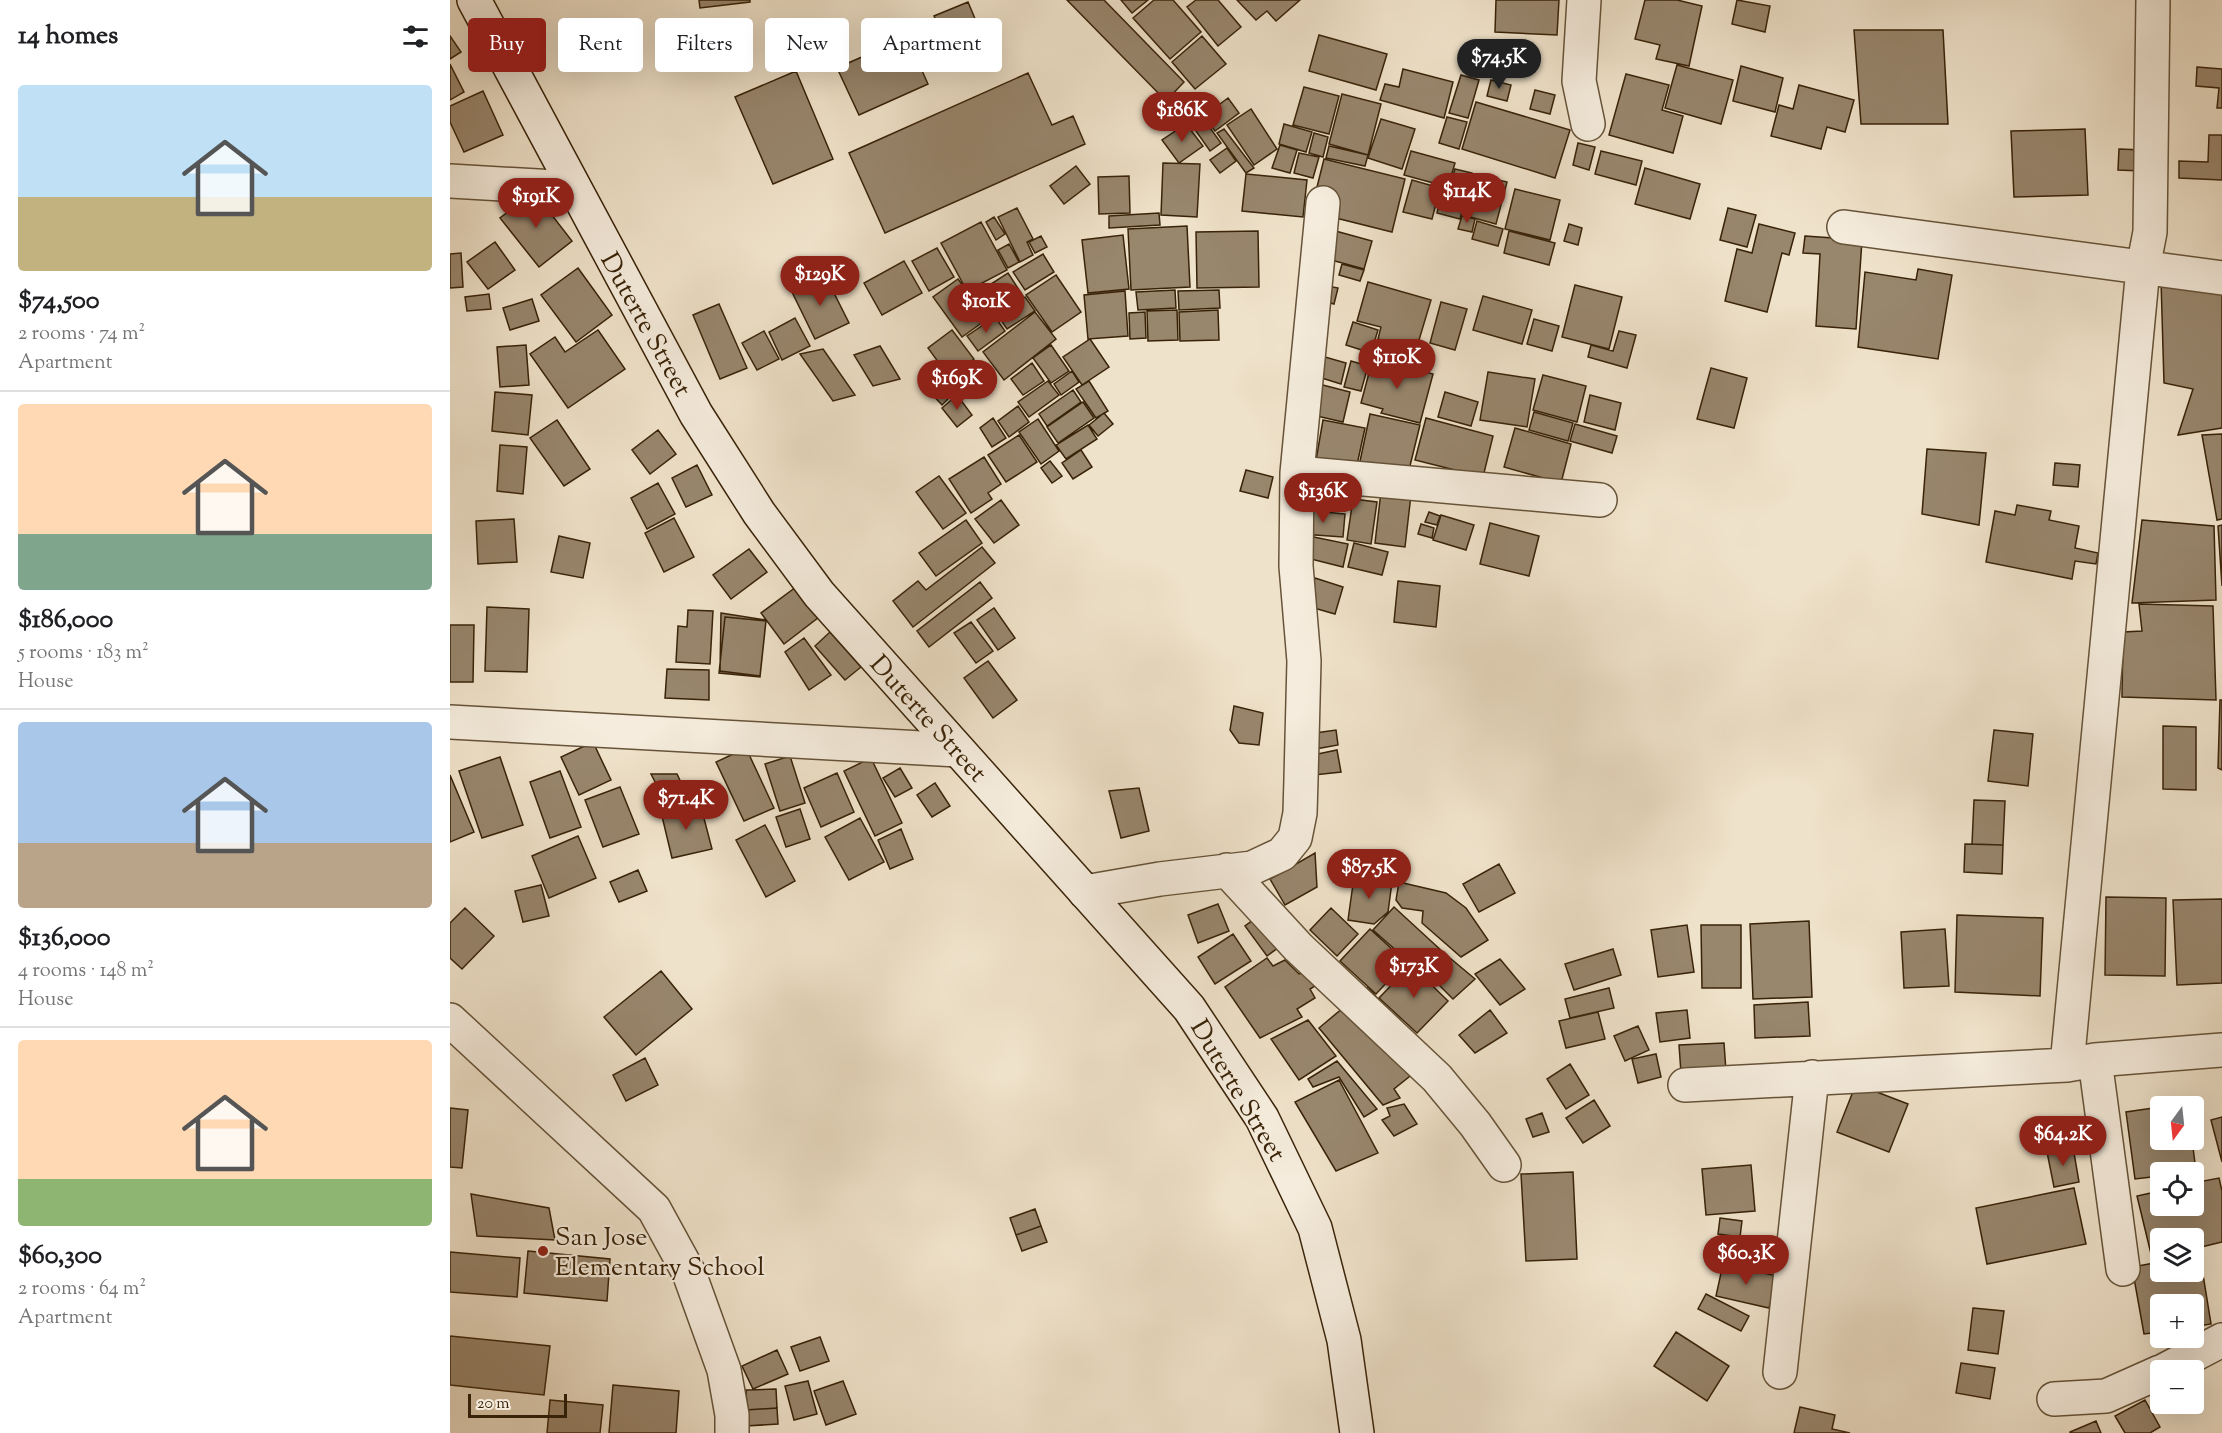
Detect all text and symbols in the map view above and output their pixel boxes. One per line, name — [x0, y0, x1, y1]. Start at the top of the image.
text: 14 homes — [18, 18, 118, 55]
chip: Buy — [468, 18, 546, 72]
chip: Rent — [558, 18, 643, 72]
chip: Filters — [655, 18, 753, 72]
chip: New — [765, 18, 849, 72]
chip: Apartment — [861, 18, 1002, 72]
icon: filters — [399, 20, 432, 53]
pin: $74.5K — [1450, 39, 1548, 90]
text: $74.5K — [1471, 44, 1527, 73]
pin: $186K — [1140, 92, 1224, 143]
text: $186K — [1156, 97, 1208, 126]
icon: home — [171, 124, 279, 232]
pin: $114K — [1425, 173, 1509, 224]
pin: $191K — [494, 178, 578, 229]
text: $114K — [1443, 178, 1491, 207]
text: $191K — [512, 183, 560, 212]
street label: Duterte Street — [590, 246, 700, 404]
pin: $129K — [778, 256, 862, 307]
text: $129K — [794, 261, 846, 290]
text: $74,500 — [18, 283, 100, 320]
pin: $101K — [944, 283, 1028, 334]
text: $101K — [962, 288, 1010, 317]
text: 2 rooms · 74 m² — [18, 320, 145, 349]
pin: $110K — [1355, 339, 1439, 390]
text: $110K — [1372, 344, 1422, 373]
text: Apartment — [18, 349, 113, 378]
pin: $169K — [915, 360, 999, 411]
text: $169K — [931, 365, 983, 394]
icon: home — [171, 443, 279, 551]
pin: $136K — [1281, 473, 1365, 524]
text: $136K — [1298, 478, 1348, 507]
text: $186,000 — [18, 602, 113, 639]
text: 5 rooms · 183 m² — [18, 639, 149, 668]
street label: Duterte Street — [860, 648, 994, 792]
text: House — [18, 668, 73, 697]
icon: home — [171, 761, 279, 869]
pin: $71.4K — [637, 780, 735, 831]
text: $71.4K — [657, 785, 715, 814]
pin: $87.5K — [1320, 849, 1418, 900]
text: $87.5K — [1341, 854, 1397, 883]
text: $136,000 — [18, 920, 110, 957]
pin: $173K — [1372, 948, 1456, 999]
text: $173K — [1389, 953, 1439, 982]
text: 4 rooms · 148 m² — [18, 957, 154, 986]
text: House — [18, 986, 73, 1015]
street label: Duterte Street — [1180, 1013, 1294, 1169]
icon: home — [171, 1079, 279, 1187]
north arrow — [2150, 1096, 2204, 1150]
map controls — [2150, 1096, 2204, 1414]
pin: $64.2K — [2014, 1116, 2112, 1167]
text: $64.2K — [2033, 1121, 2093, 1150]
button: locate — [2150, 1162, 2204, 1216]
place label: San Jose Elementary School — [555, 1220, 765, 1287]
button: layers — [2150, 1228, 2204, 1282]
pin: $60.3K — [1697, 1235, 1795, 1286]
text: $60,300 — [18, 1238, 102, 1275]
text: $60.3K — [1717, 1240, 1775, 1269]
marker: San Jose Elementary School — [536, 1244, 550, 1258]
text: 2 rooms · 64 m² — [18, 1275, 146, 1304]
button: + — [2150, 1294, 2204, 1348]
text: Apartment — [18, 1304, 113, 1333]
button: − — [2150, 1360, 2204, 1414]
scale bar — [468, 1391, 567, 1418]
text: 20 m — [477, 1393, 510, 1416]

